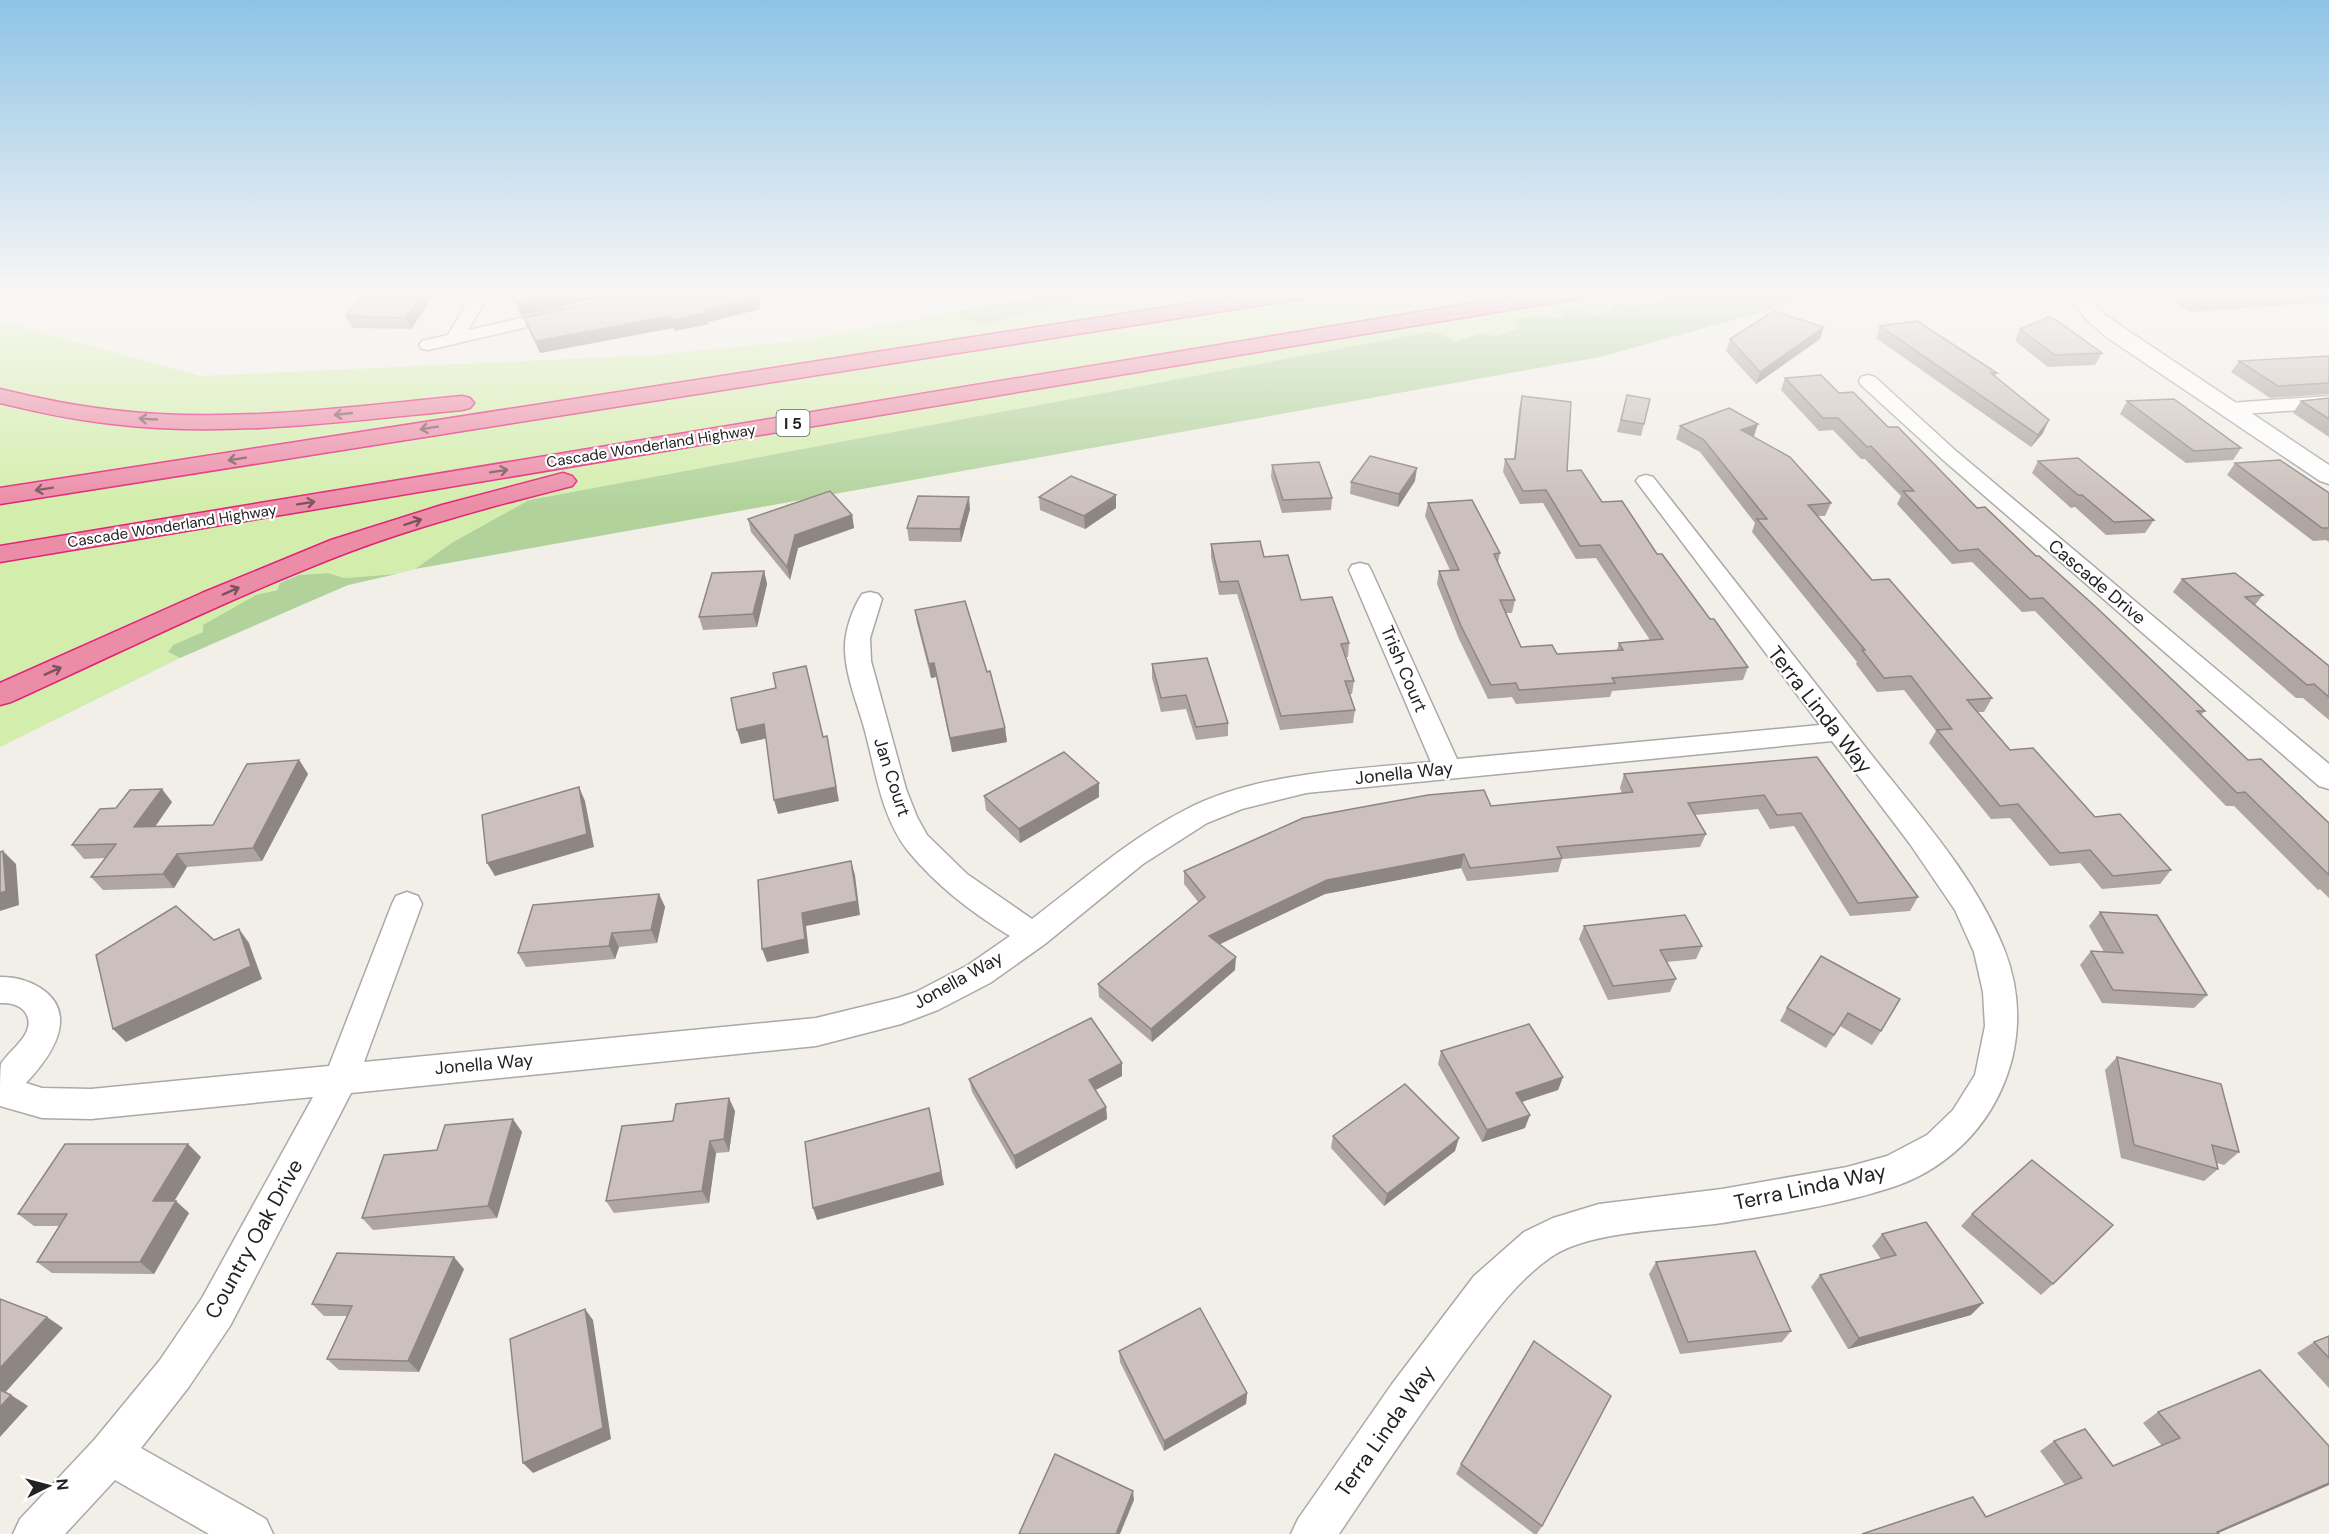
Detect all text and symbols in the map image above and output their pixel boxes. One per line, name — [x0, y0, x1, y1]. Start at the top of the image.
one-way arrow — [333, 409, 353, 420]
road number: I 5 — [776, 410, 810, 436]
one-way arrow — [139, 413, 159, 424]
street label: Cascade Wonderland Highway — [545, 419, 758, 472]
one-way arrow — [420, 423, 440, 434]
one-way arrow — [227, 453, 247, 464]
one-way arrow — [488, 466, 508, 477]
one-way arrow — [35, 484, 54, 495]
one-way arrow — [296, 498, 316, 509]
street label: Cascade Wonderland Highway — [66, 499, 279, 552]
one-way arrow — [403, 516, 422, 527]
street label: Cascade Drive — [2043, 534, 2151, 630]
one-way arrow — [222, 585, 240, 597]
street label: Trish Court — [1375, 622, 1433, 716]
street label: Terra Linda Way — [1761, 640, 1879, 780]
one-way arrow — [44, 665, 62, 677]
street label: Jan Court — [868, 735, 916, 819]
street label: Jonella Way — [1354, 756, 1454, 790]
street label: Jonella Way — [909, 946, 1007, 1014]
street label: Jonella Way — [434, 1048, 534, 1080]
street label: Country Oak Drive — [199, 1154, 310, 1324]
street label: Terra Linda Way — [1731, 1157, 1889, 1217]
street label: Terra Linda Way — [1329, 1359, 1441, 1502]
north arrow — [18, 1456, 78, 1516]
text: N — [51, 1478, 73, 1491]

